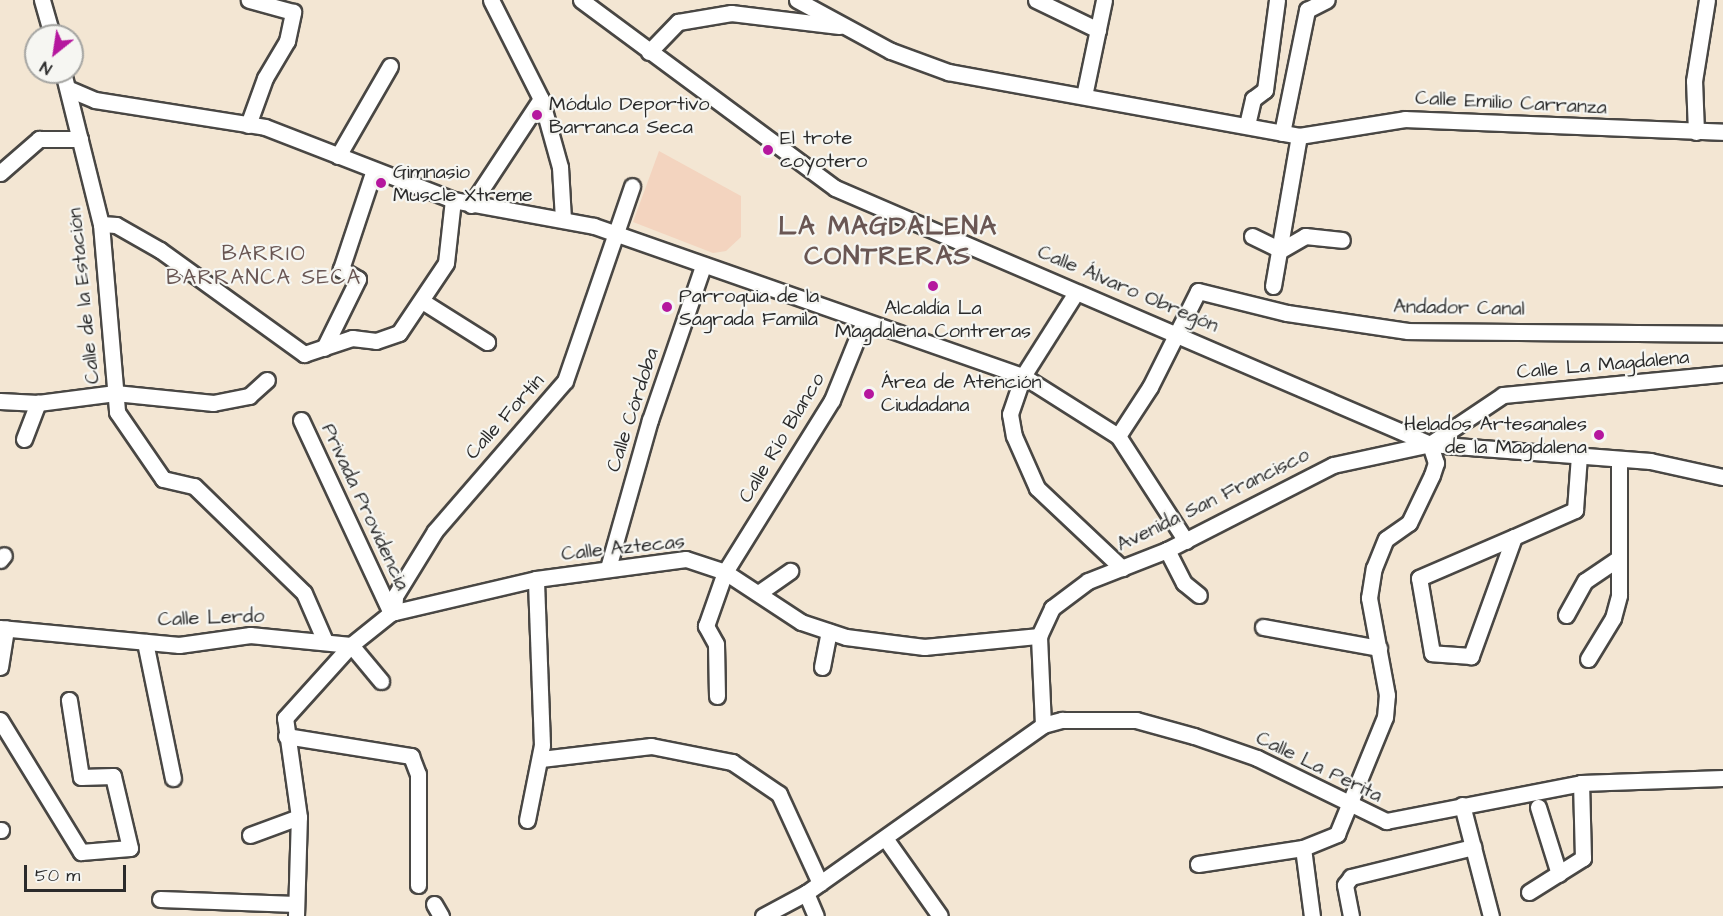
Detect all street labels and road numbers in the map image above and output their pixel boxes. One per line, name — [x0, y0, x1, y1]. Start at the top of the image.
street label: Calle Emilio Carranza — [1415, 86, 1607, 120]
street label: Calle de la Estación — [63, 207, 105, 385]
street label: Calle Álvaro Obregón — [1034, 240, 1222, 338]
street label: Andador Canal — [1393, 295, 1525, 321]
street label: Calle Córdoba — [602, 345, 664, 475]
street label: Calle La Magdalena — [1516, 346, 1690, 384]
street label: Calle Fortín — [460, 369, 550, 465]
street label: Calle Río Blanco — [734, 369, 830, 507]
street label: Privada Providencia — [316, 420, 414, 594]
street label: Avenida San Francisco — [1113, 443, 1313, 557]
street label: Calle Aztecas — [560, 530, 686, 566]
street label: Calle Lerdo — [157, 604, 265, 632]
street label: Calle La Perita — [1252, 726, 1386, 808]

